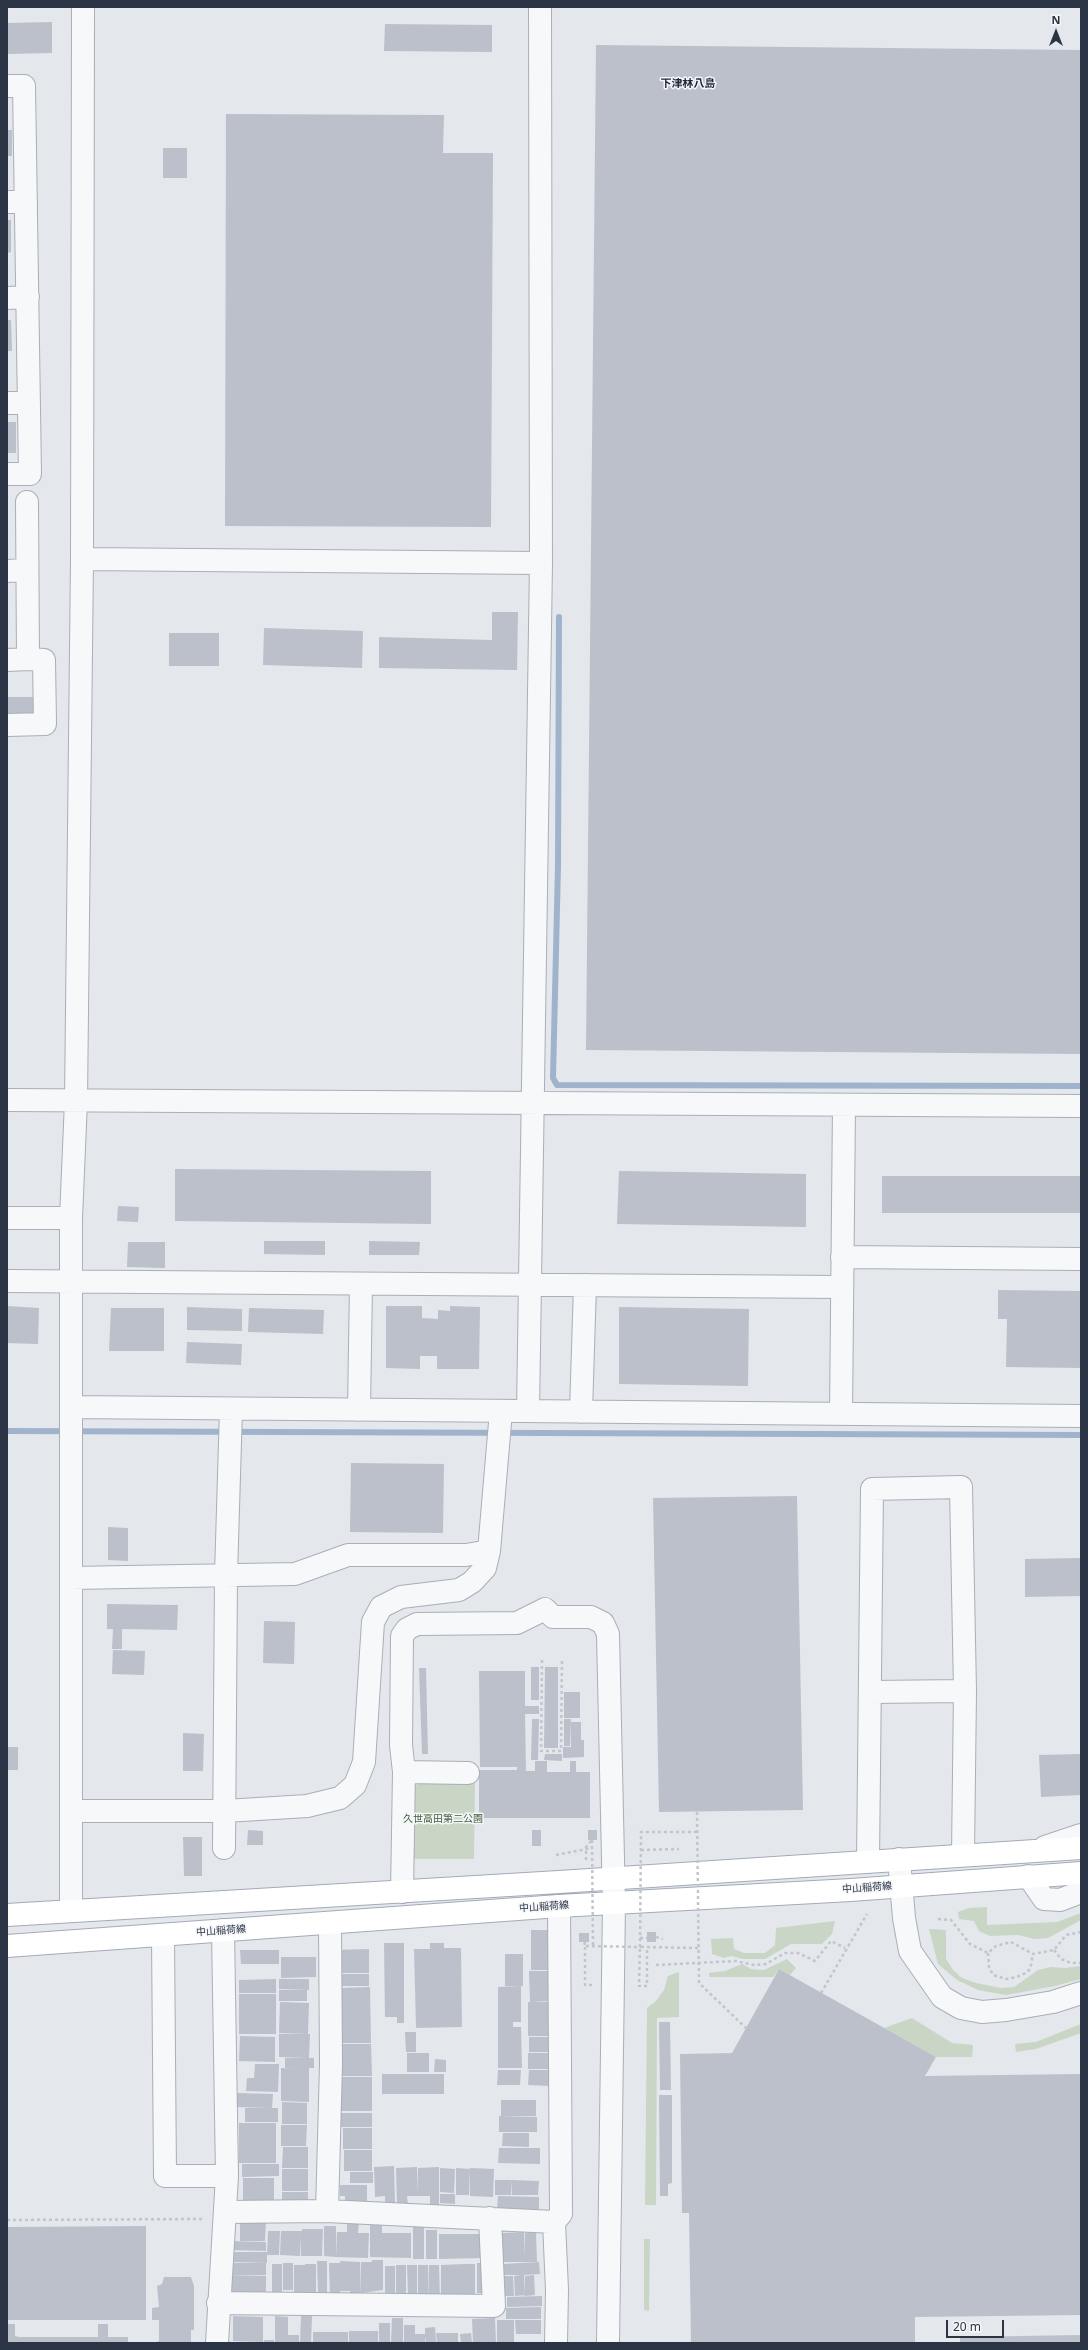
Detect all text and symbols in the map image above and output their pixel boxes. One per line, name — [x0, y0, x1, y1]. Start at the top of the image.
north arrow — [1036, 12, 1076, 52]
text: N — [1052, 12, 1060, 27]
district label: 下津林八島 — [661, 77, 715, 91]
park label: 久世高田第二公園 — [403, 1813, 483, 1825]
street label: 中山稲荷線 — [842, 1880, 892, 1896]
street label: 中山稲荷線 — [519, 1899, 569, 1915]
street label: 中山稲荷線 — [196, 1923, 246, 1939]
scale bar — [948, 2312, 1006, 2338]
text: 20 m — [953, 2318, 981, 2335]

